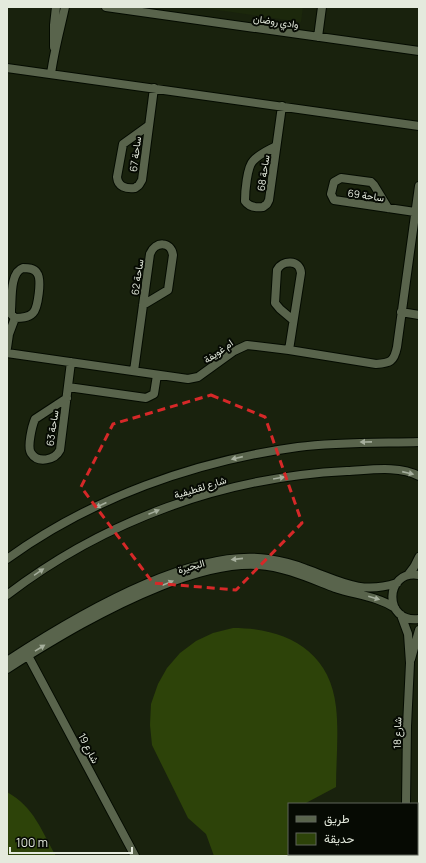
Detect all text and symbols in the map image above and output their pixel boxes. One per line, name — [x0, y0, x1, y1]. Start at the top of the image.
street label: وادي روضان — [252, 11, 300, 33]
street label: ساحة 67 — [126, 135, 144, 173]
street label: ساحة 68 — [254, 154, 272, 192]
street label: ساحة 69 — [347, 186, 385, 205]
street label: ساحة 62 — [128, 258, 146, 296]
street label: ام غويفة — [200, 336, 236, 366]
street label: ساحة 63 — [43, 409, 61, 447]
one-way arrow — [360, 439, 372, 446]
one-way arrow — [231, 456, 243, 462]
one-way arrow — [402, 470, 414, 476]
street label: شارع لقطيفية — [172, 472, 228, 502]
one-way arrow — [273, 475, 285, 481]
one-way arrow — [96, 502, 107, 508]
one-way arrow — [148, 509, 160, 515]
street label: البحيرة — [176, 556, 206, 576]
one-way arrow — [231, 556, 243, 562]
one-way arrow — [34, 568, 44, 576]
one-way arrow — [162, 580, 174, 586]
one-way arrow — [369, 595, 381, 601]
one-way arrow — [34, 645, 46, 652]
street label: شارع 18 — [390, 717, 404, 749]
street label: شارع 19 — [75, 730, 103, 766]
legend — [288, 803, 418, 855]
text: طريق — [324, 810, 350, 827]
scale bar — [10, 829, 132, 855]
text: حديقة — [324, 830, 354, 847]
text: 100 m — [16, 834, 48, 851]

